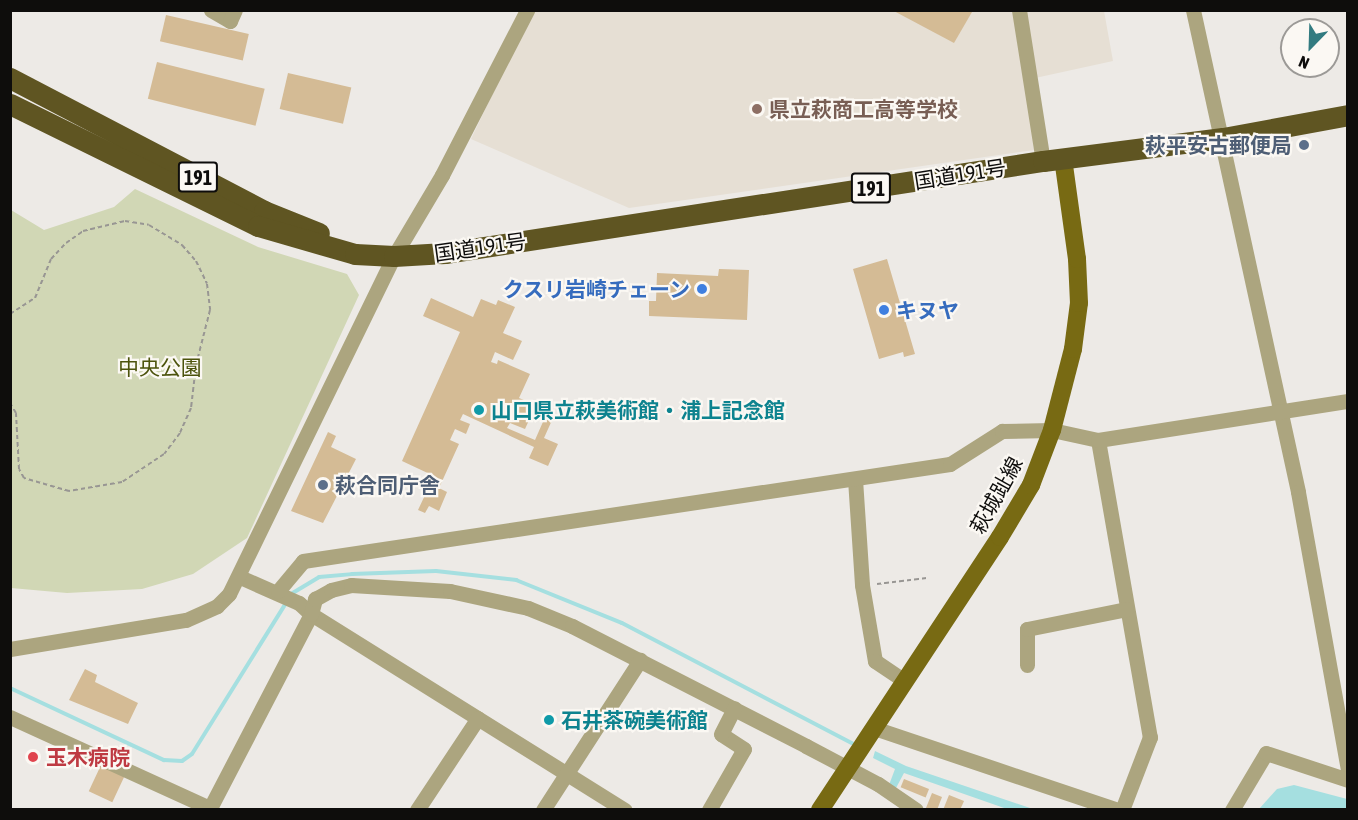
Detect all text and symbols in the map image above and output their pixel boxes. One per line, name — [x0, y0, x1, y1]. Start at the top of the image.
north arrow — [1280, 18, 1340, 78]
text: N — [1296, 53, 1312, 73]
place label: 県立萩商工高等学校 — [769, 96, 958, 122]
marker: 県立萩商工高等学校 — [750, 102, 764, 116]
place label: 萩平安古郵便局 — [1145, 132, 1292, 158]
marker: 萩平安古郵便局 — [1297, 138, 1311, 152]
street label: 国道191号 — [912, 154, 1008, 194]
road number: 191 — [177, 160, 219, 194]
road number: 191 — [850, 171, 892, 205]
street label: 国道191号 — [432, 228, 528, 266]
place label: クスリ岩崎チェーン — [501, 276, 690, 302]
marker: クスリ岩崎チェーン — [695, 282, 709, 296]
place label: キヌヤ — [896, 297, 959, 323]
marker: キヌヤ — [877, 303, 891, 317]
park label: 中央公園 — [118, 354, 202, 380]
place label: 山口県立萩美術館・浦上記念館 — [491, 397, 785, 423]
marker: 山口県立萩美術館・浦上記念館 — [472, 403, 486, 417]
street label: 萩城趾線 — [965, 452, 1027, 538]
place label: 萩合同庁舎 — [335, 472, 440, 498]
marker: 萩合同庁舎 — [316, 478, 330, 492]
place label: 石井茶碗美術館 — [561, 707, 708, 733]
marker: 石井茶碗美術館 — [542, 713, 556, 727]
place label: 玉木病院 — [46, 744, 130, 770]
marker: 玉木病院 — [24, 748, 42, 766]

